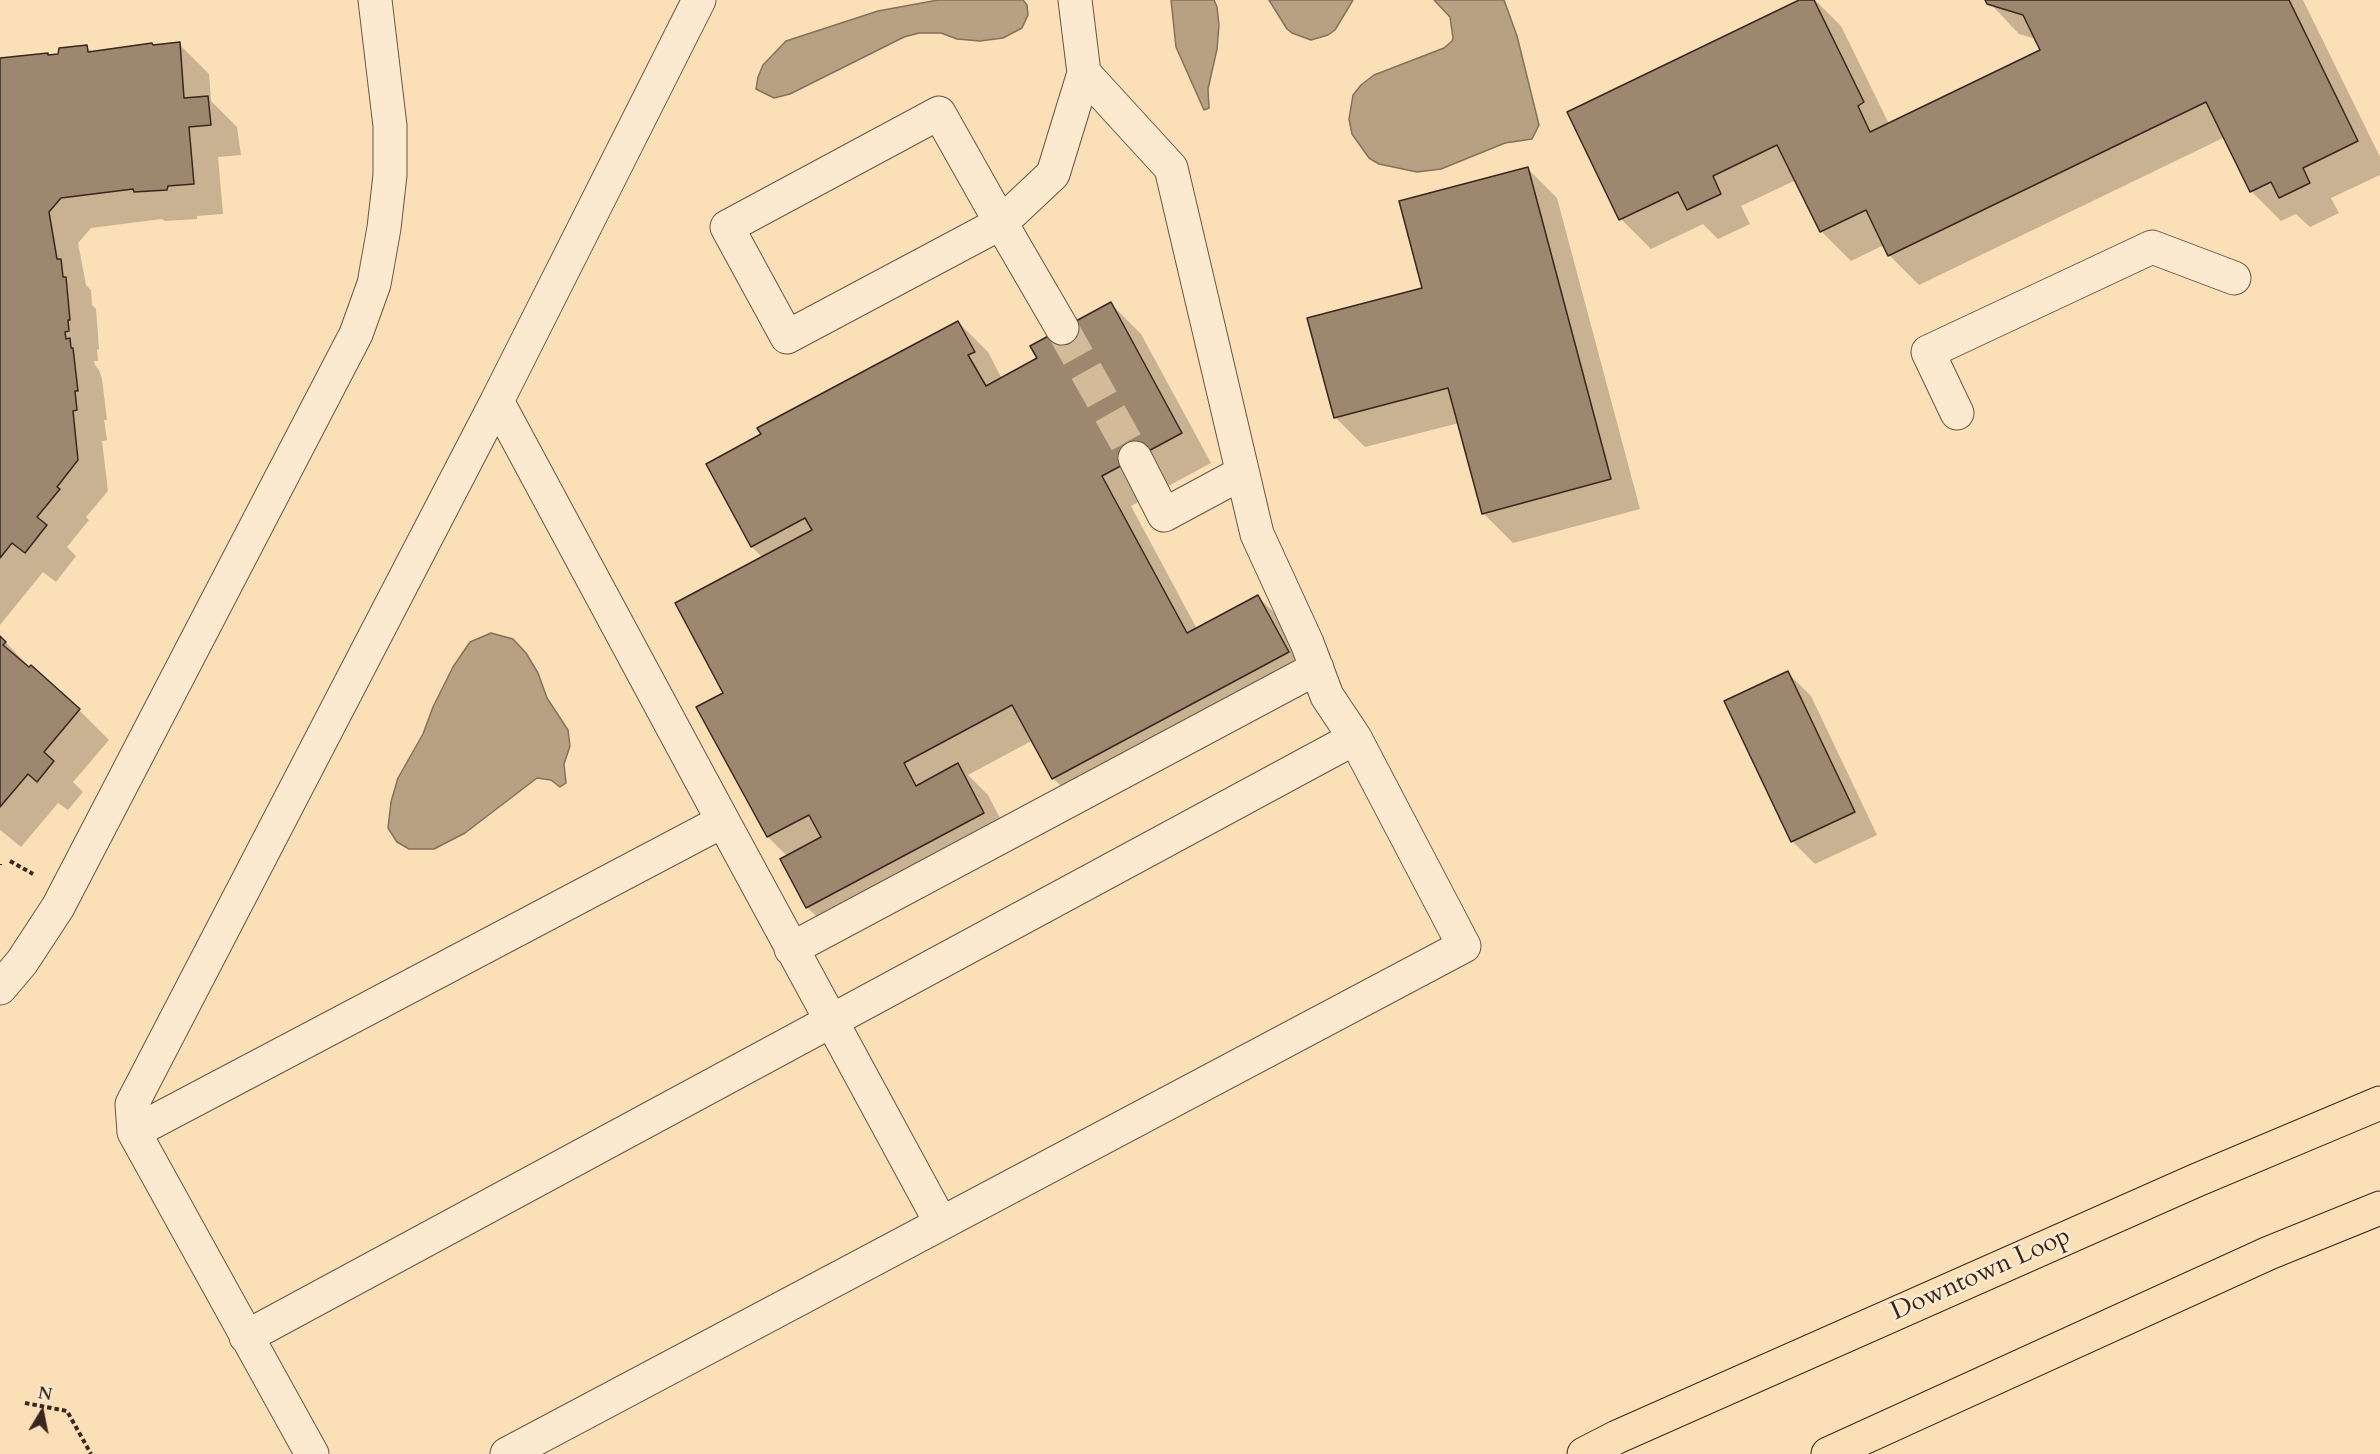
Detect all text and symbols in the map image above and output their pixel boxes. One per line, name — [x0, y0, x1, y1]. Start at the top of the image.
street label: Downtown Loop — [1886, 1221, 2076, 1329]
north arrow — [12, 1382, 72, 1442]
text: N — [36, 1382, 54, 1406]

